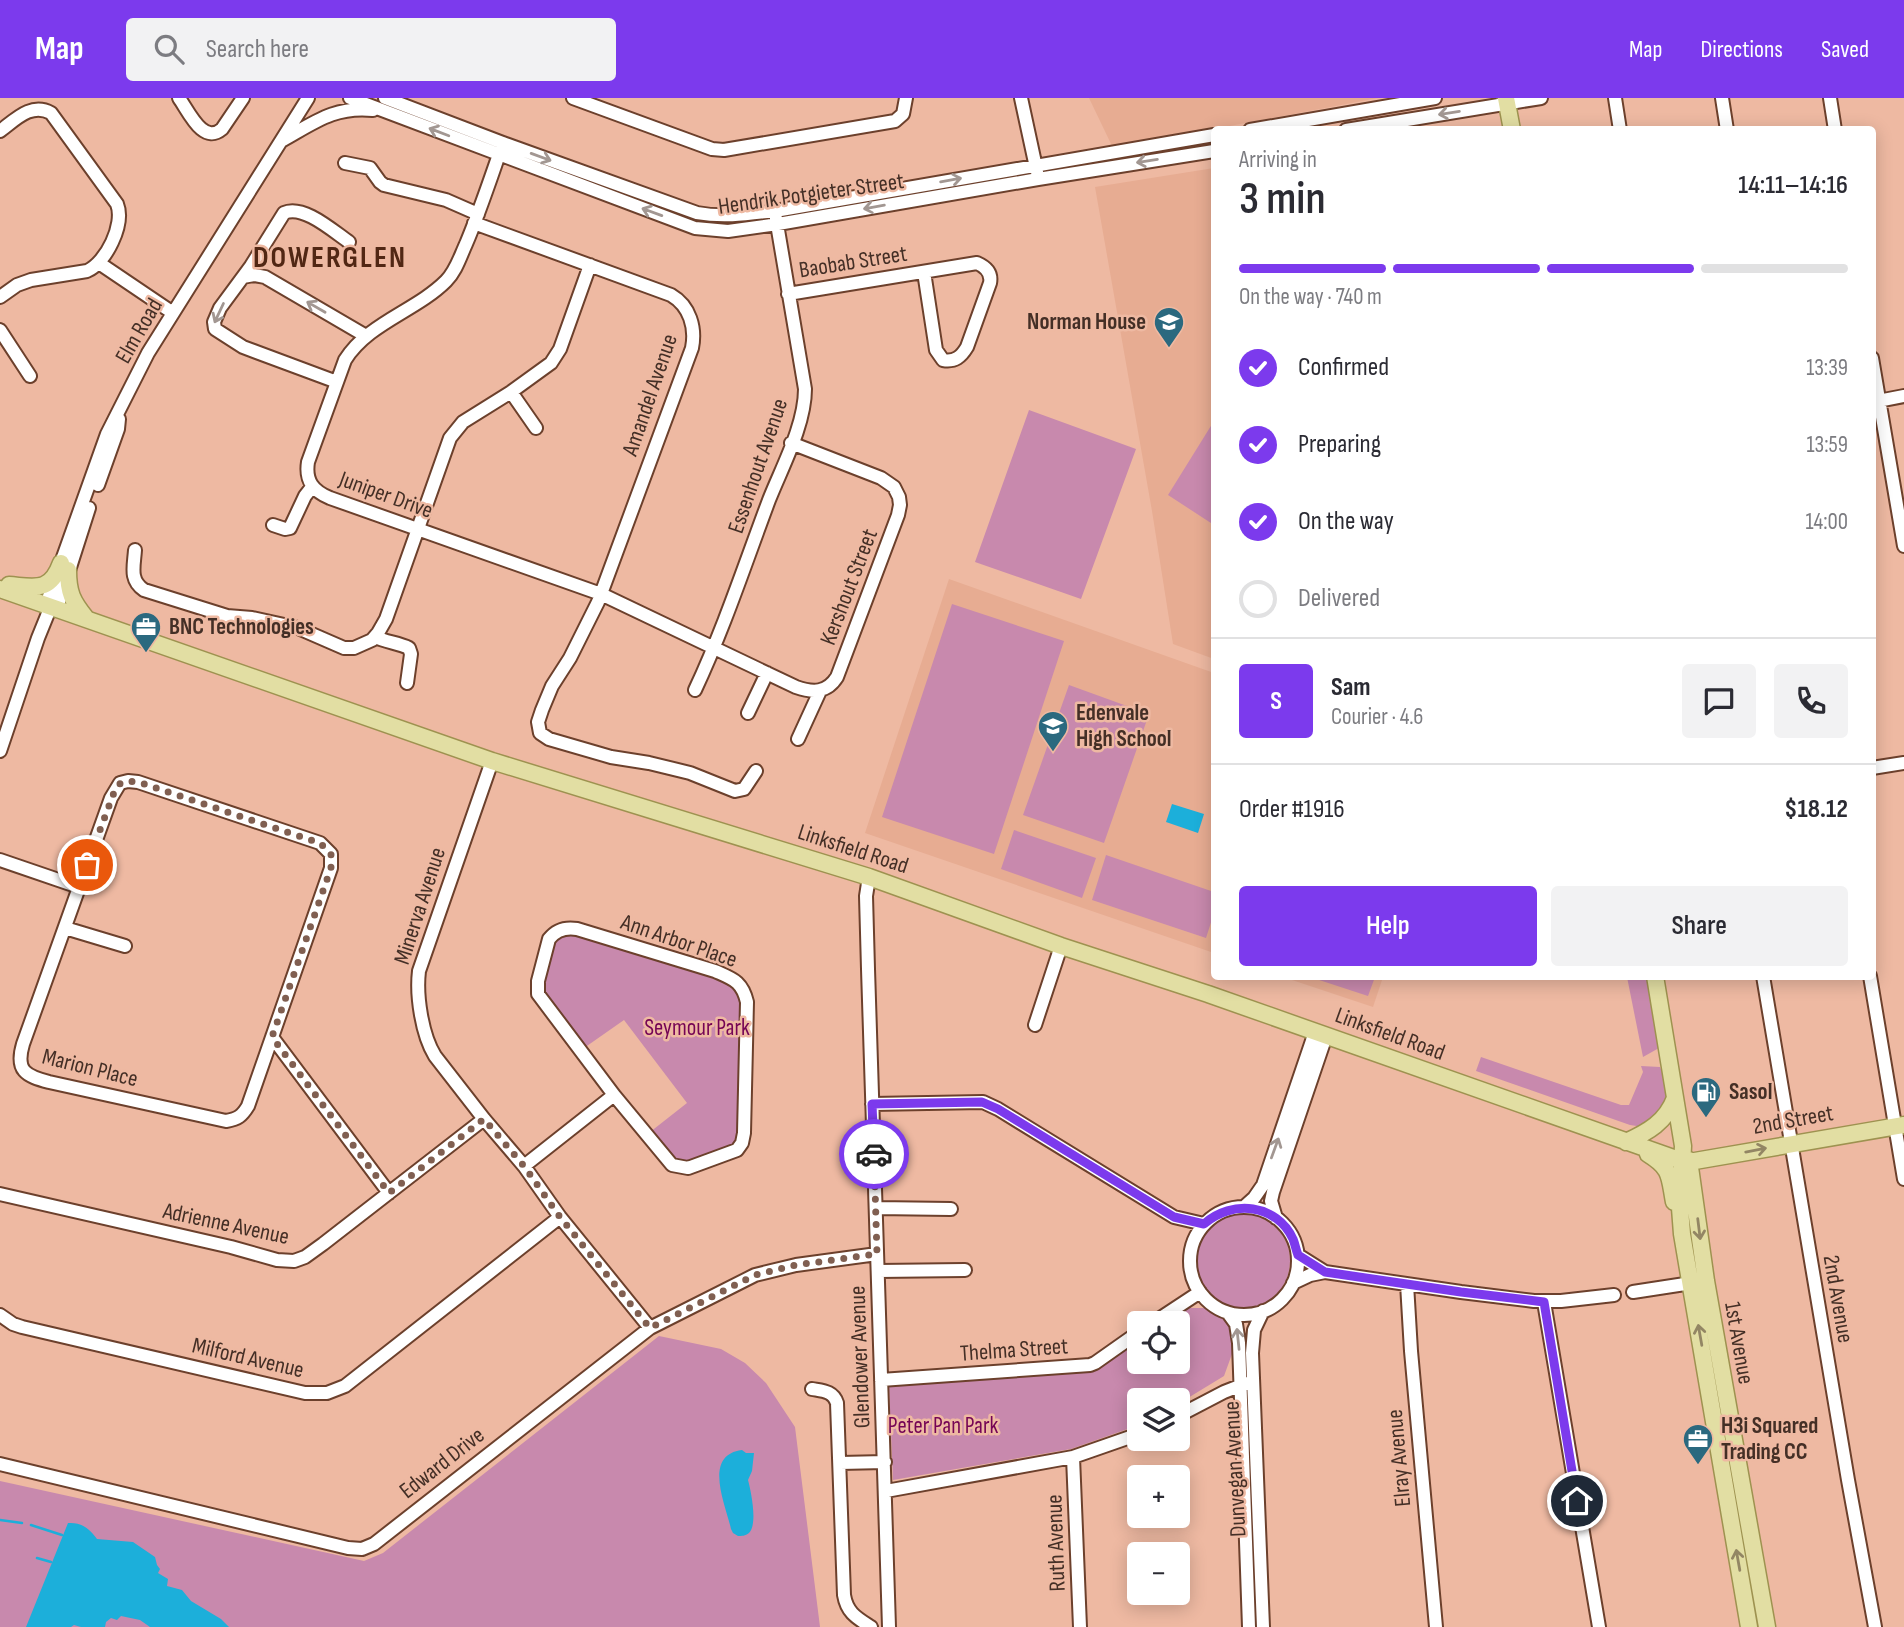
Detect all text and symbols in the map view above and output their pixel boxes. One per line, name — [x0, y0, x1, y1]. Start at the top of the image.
search box — [126, 18, 616, 81]
text: Map — [35, 29, 84, 69]
icon: search — [150, 30, 188, 68]
text: Search here — [206, 34, 309, 65]
text: Map — [1629, 35, 1662, 64]
text: Directions — [1700, 35, 1783, 64]
text: Saved — [1821, 35, 1869, 64]
one-way arrow — [1438, 107, 1461, 120]
one-way arrow — [429, 124, 450, 137]
text: Arriving in — [1239, 146, 1317, 174]
one-way arrow — [529, 152, 551, 164]
one-way arrow — [1136, 155, 1159, 168]
street label: Hendrik Potgieter Street — [716, 167, 906, 221]
text: 14:11–14:16 — [1738, 170, 1848, 201]
text: 3 min — [1239, 172, 1326, 227]
one-way arrow — [939, 173, 962, 186]
one-way arrow — [864, 201, 886, 214]
one-way arrow — [641, 204, 663, 217]
district label: DOWERGLEN — [253, 240, 407, 276]
street label: Baobab Street — [797, 240, 909, 284]
text: On the way · 740 m — [1239, 283, 1382, 311]
street label: Elm Road — [109, 293, 169, 369]
one-way arrow — [306, 299, 326, 313]
one-way arrow — [212, 302, 225, 323]
school or university icon: Norman House — [1152, 305, 1186, 349]
place label: Norman House — [1027, 308, 1146, 336]
street label: Amandel Avenue — [616, 331, 684, 460]
icon: check — [1239, 349, 1277, 387]
text: Confirmed — [1298, 352, 1389, 383]
text: 13:39 — [1806, 354, 1848, 382]
street label: Essenhout Avenue — [722, 395, 794, 537]
icon: check — [1239, 426, 1277, 464]
text: Preparing — [1298, 429, 1381, 460]
text: 13:59 — [1807, 431, 1848, 459]
street label: Juniper Drive — [334, 465, 437, 525]
icon: check — [1239, 503, 1277, 541]
text: On the way — [1298, 506, 1394, 537]
text: 14:00 — [1805, 508, 1848, 536]
street label: Kershout Street — [814, 525, 884, 649]
text: Delivered — [1298, 583, 1380, 614]
office icon: BNC Technologies — [129, 610, 163, 654]
place label: BNC Technologies — [169, 613, 314, 641]
button: chat — [1682, 664, 1756, 738]
button: phone — [1774, 664, 1848, 738]
text: Sam — [1331, 672, 1371, 703]
text: S — [1270, 686, 1282, 717]
place label: Edenvale High School — [1076, 699, 1171, 753]
text: Courier · 4.6 — [1331, 703, 1423, 731]
school or university icon: Edenvale High School — [1036, 709, 1070, 753]
text: Order #1916 — [1239, 794, 1345, 825]
text: $18.12 — [1784, 794, 1848, 825]
street label: Linksfield Road — [794, 818, 912, 880]
pin — [57, 835, 117, 895]
street label: Minerva Avenue — [388, 844, 452, 968]
icon: bag — [68, 846, 106, 884]
button: Help — [1239, 886, 1537, 966]
button: Share — [1551, 886, 1848, 966]
street label: Ann Arbor Place — [616, 908, 741, 974]
street label: Linksfield Road — [1331, 1001, 1449, 1067]
park label: Seymour Park — [644, 1014, 750, 1042]
street label: Marion Place — [39, 1043, 141, 1093]
fuel station icon: Sasol — [1689, 1075, 1723, 1119]
place label: Sasol — [1729, 1078, 1772, 1106]
street label: 2nd Street — [1751, 1099, 1835, 1141]
courier — [839, 1119, 909, 1189]
icon: car — [855, 1135, 893, 1173]
one-way arrow — [1270, 1138, 1282, 1160]
one-way arrow — [1745, 1142, 1767, 1156]
street label: Adrienne Avenue — [159, 1197, 292, 1251]
one-way arrow — [1693, 1217, 1706, 1240]
street label: 2nd Avenue — [1817, 1253, 1859, 1345]
street label: Glendower Avenue — [844, 1285, 876, 1429]
street label: 1st Avenue — [1718, 1300, 1760, 1386]
map controls — [1127, 1311, 1190, 1605]
button: locate — [1127, 1311, 1190, 1374]
one-way arrow — [1693, 1324, 1706, 1347]
one-way arrow — [1232, 1328, 1245, 1350]
street label: Milford Avenue — [189, 1332, 307, 1384]
street label: Thelma Street — [959, 1332, 1069, 1368]
button: layers — [1127, 1388, 1190, 1451]
street label: Dunvegan Avenue — [1217, 1400, 1253, 1538]
street label: Elray Avenue — [1381, 1408, 1417, 1508]
park label: Peter Pan Park — [888, 1412, 999, 1440]
place label: H3i Squared Trading CC — [1721, 1412, 1818, 1466]
street label: Edward Drive — [394, 1421, 490, 1505]
office icon: H3i Squared Trading CC — [1681, 1422, 1715, 1466]
button: + — [1127, 1465, 1190, 1528]
pin — [1547, 1471, 1607, 1531]
icon: home — [1558, 1482, 1596, 1520]
street label: Ruth Avenue — [1040, 1494, 1072, 1592]
button: − — [1127, 1542, 1190, 1605]
one-way arrow — [1731, 1549, 1744, 1572]

